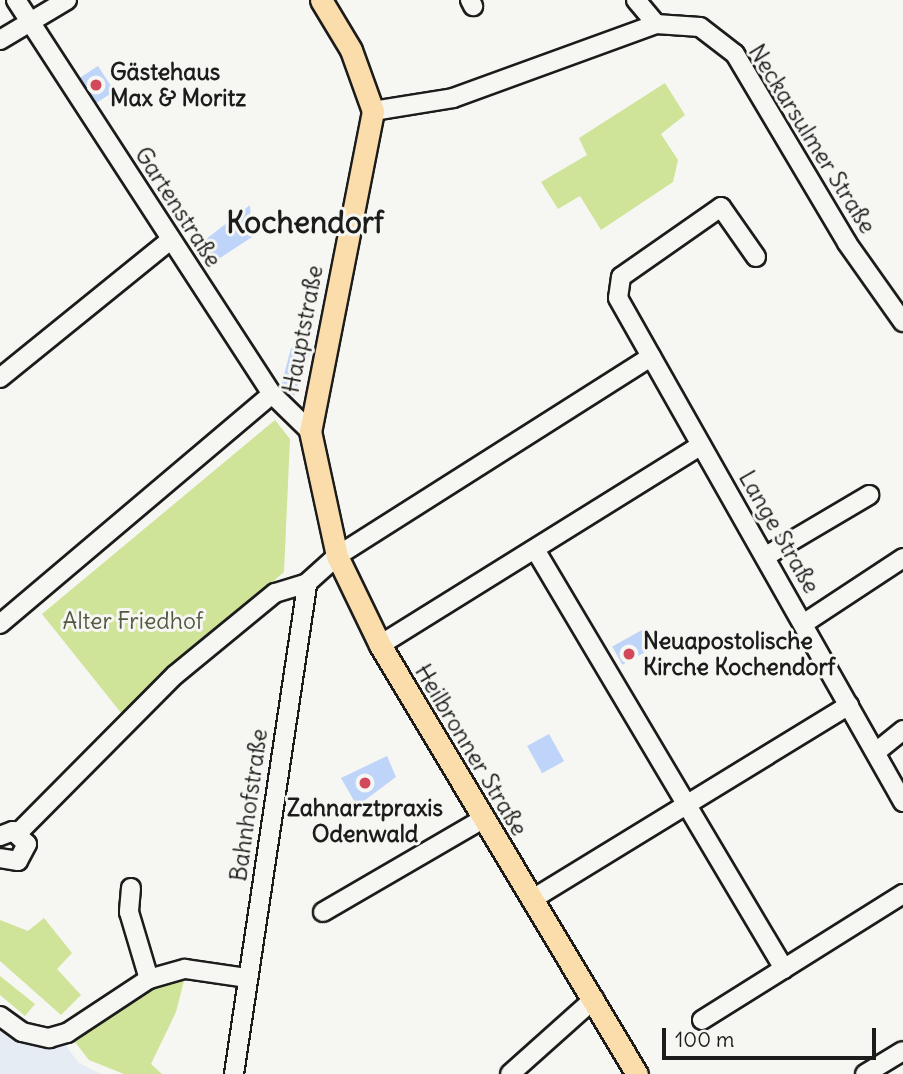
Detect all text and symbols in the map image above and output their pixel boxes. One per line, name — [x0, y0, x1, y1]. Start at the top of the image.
street label: Neckarsulmer Straße — [743, 39, 881, 239]
place label: Gästehaus Max & Moritz — [110, 58, 246, 112]
marker: Gästehaus Max & Moritz — [88, 77, 104, 93]
street label: Gartenstraße — [129, 142, 227, 272]
district label: Kochendorf — [226, 204, 384, 240]
street label: Hauptstraße — [277, 263, 329, 395]
street label: Lange Straße — [733, 466, 825, 598]
park label: Alter Friedhof — [63, 607, 203, 635]
place label: Neuapostolische Kirche Kochendorf — [643, 627, 835, 681]
marker: Neuapostolische Kirche Kochendorf — [621, 646, 637, 662]
street label: Heilbronner Straße — [409, 659, 533, 841]
street label: Bahnhofstraße — [225, 727, 273, 883]
marker: Zahnarztpraxis Odenwald — [357, 775, 373, 791]
place label: Zahnarztpraxis Odenwald — [287, 794, 443, 848]
scale bar — [665, 1014, 878, 1058]
text: 100 m — [675, 1026, 734, 1053]

